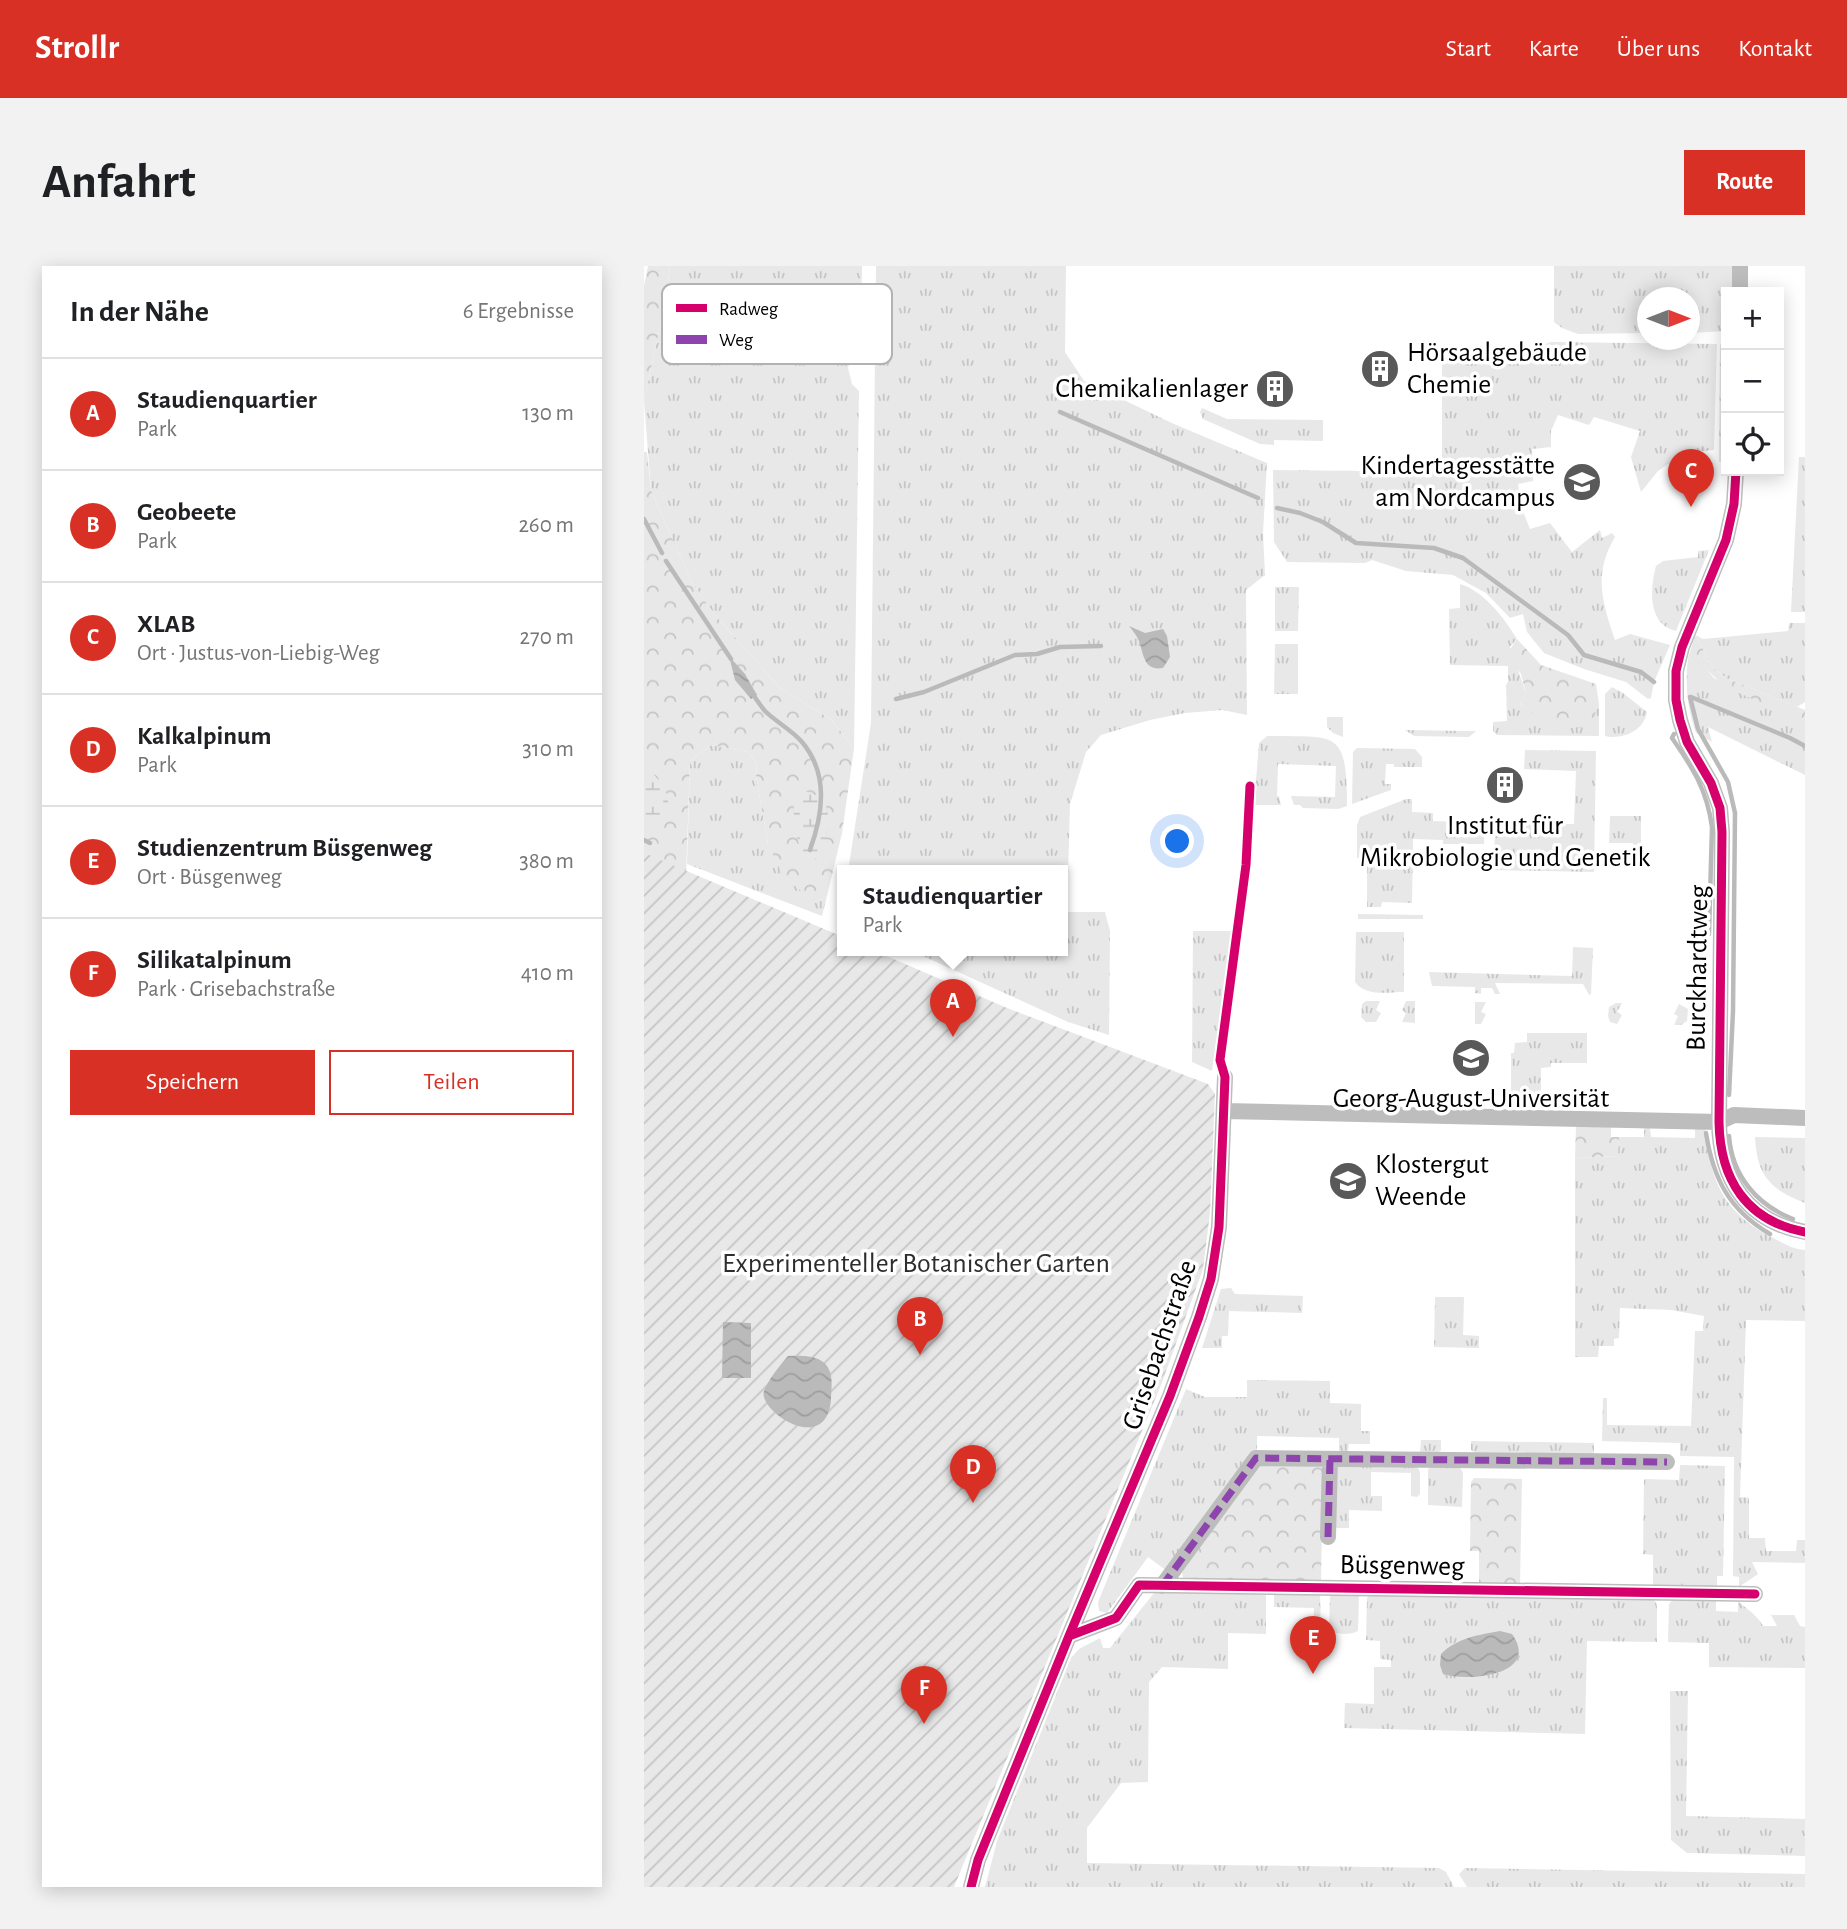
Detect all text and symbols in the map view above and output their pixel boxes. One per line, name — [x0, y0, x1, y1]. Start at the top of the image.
text: Strollr — [35, 32, 119, 65]
text: Start — [1446, 37, 1491, 61]
text: Karte — [1529, 37, 1579, 61]
text: Über uns — [1617, 37, 1700, 61]
text: Kontakt — [1738, 37, 1812, 61]
button: Route — [1684, 150, 1805, 215]
text: Anfahrt — [42, 158, 196, 207]
legend — [662, 284, 892, 364]
north arrow — [1637, 287, 1700, 350]
map controls — [1721, 287, 1784, 476]
button: + — [1721, 287, 1784, 350]
text: In der Nähe — [70, 297, 209, 327]
text: 6 Ergebnisse — [463, 300, 574, 323]
text: Radweg — [719, 300, 779, 319]
text: Weg — [719, 331, 754, 350]
place label: Hörsaalgebäude Chemie — [1407, 339, 1587, 399]
building icon: Hörsaalgebäude Chemie — [1359, 348, 1401, 390]
button: − — [1721, 350, 1784, 413]
building icon: Chemikalienlager — [1254, 368, 1296, 410]
place label: Chemikalienlager — [1055, 375, 1248, 403]
text: Staudienquartier — [137, 387, 317, 413]
text: A — [86, 402, 100, 425]
text: 130 m — [522, 402, 574, 425]
button: locate — [1721, 413, 1784, 476]
text: Park — [137, 418, 177, 441]
pin: C — [1668, 449, 1714, 507]
place label: Kindertagesstätte am Nordcampus — [1361, 452, 1555, 512]
school or university icon: Kindertagesstätte am Nordcampus — [1561, 461, 1603, 503]
text: Geobeete — [137, 499, 236, 525]
text: B — [86, 514, 100, 537]
text: 260 m — [518, 514, 574, 537]
text: Park — [137, 530, 177, 553]
text: XLAB — [137, 611, 195, 637]
text: C — [87, 626, 99, 649]
text: 270 m — [520, 626, 574, 649]
text: Ort · Justus-von-Liebig-Weg — [137, 642, 380, 665]
text: Kalkalpinum — [137, 723, 271, 749]
text: D — [85, 738, 101, 761]
text: 310 m — [522, 738, 574, 761]
text: Park — [137, 754, 177, 777]
building icon: Institut für Mikrobiologie und Genetik — [1484, 764, 1526, 806]
place label: Institut für Mikrobiologie und Genetik — [1360, 812, 1650, 872]
your location — [1160, 824, 1194, 858]
text: Studienzentrum Büsgenweg — [137, 835, 432, 861]
text: E — [87, 850, 99, 873]
text: 380 m — [519, 850, 574, 873]
popup — [837, 865, 1068, 956]
text: Ort · Büsgenweg — [137, 866, 282, 889]
text: Staudienquartier — [863, 883, 1042, 909]
street label: Burckhardtweg — [1683, 884, 1713, 1051]
text: Park — [863, 914, 902, 937]
text: Silikatalpinum — [137, 947, 292, 973]
text: F — [88, 962, 98, 985]
text: 410 m — [521, 962, 574, 985]
text: Park · Grisebachstraße — [137, 978, 335, 1001]
pin: A — [930, 979, 976, 1037]
school or university icon: Georg-August-Universität — [1450, 1037, 1492, 1079]
button: Speichern — [70, 1050, 315, 1115]
button: Teilen — [329, 1050, 574, 1115]
place label: Georg-August-Universität — [1333, 1085, 1609, 1113]
place label: Klostergut Weende — [1375, 1151, 1489, 1211]
school or university icon: Klostergut Weende — [1327, 1160, 1369, 1202]
park label: Experimenteller Botanischer Garten — [722, 1250, 1110, 1278]
street label: Grisebachstraße — [1118, 1257, 1202, 1433]
pin: B — [897, 1297, 943, 1355]
pin: D — [950, 1445, 996, 1503]
street label: Büsgenweg — [1339, 1551, 1465, 1581]
pin: E — [1290, 1616, 1336, 1674]
pin: F — [901, 1666, 947, 1724]

